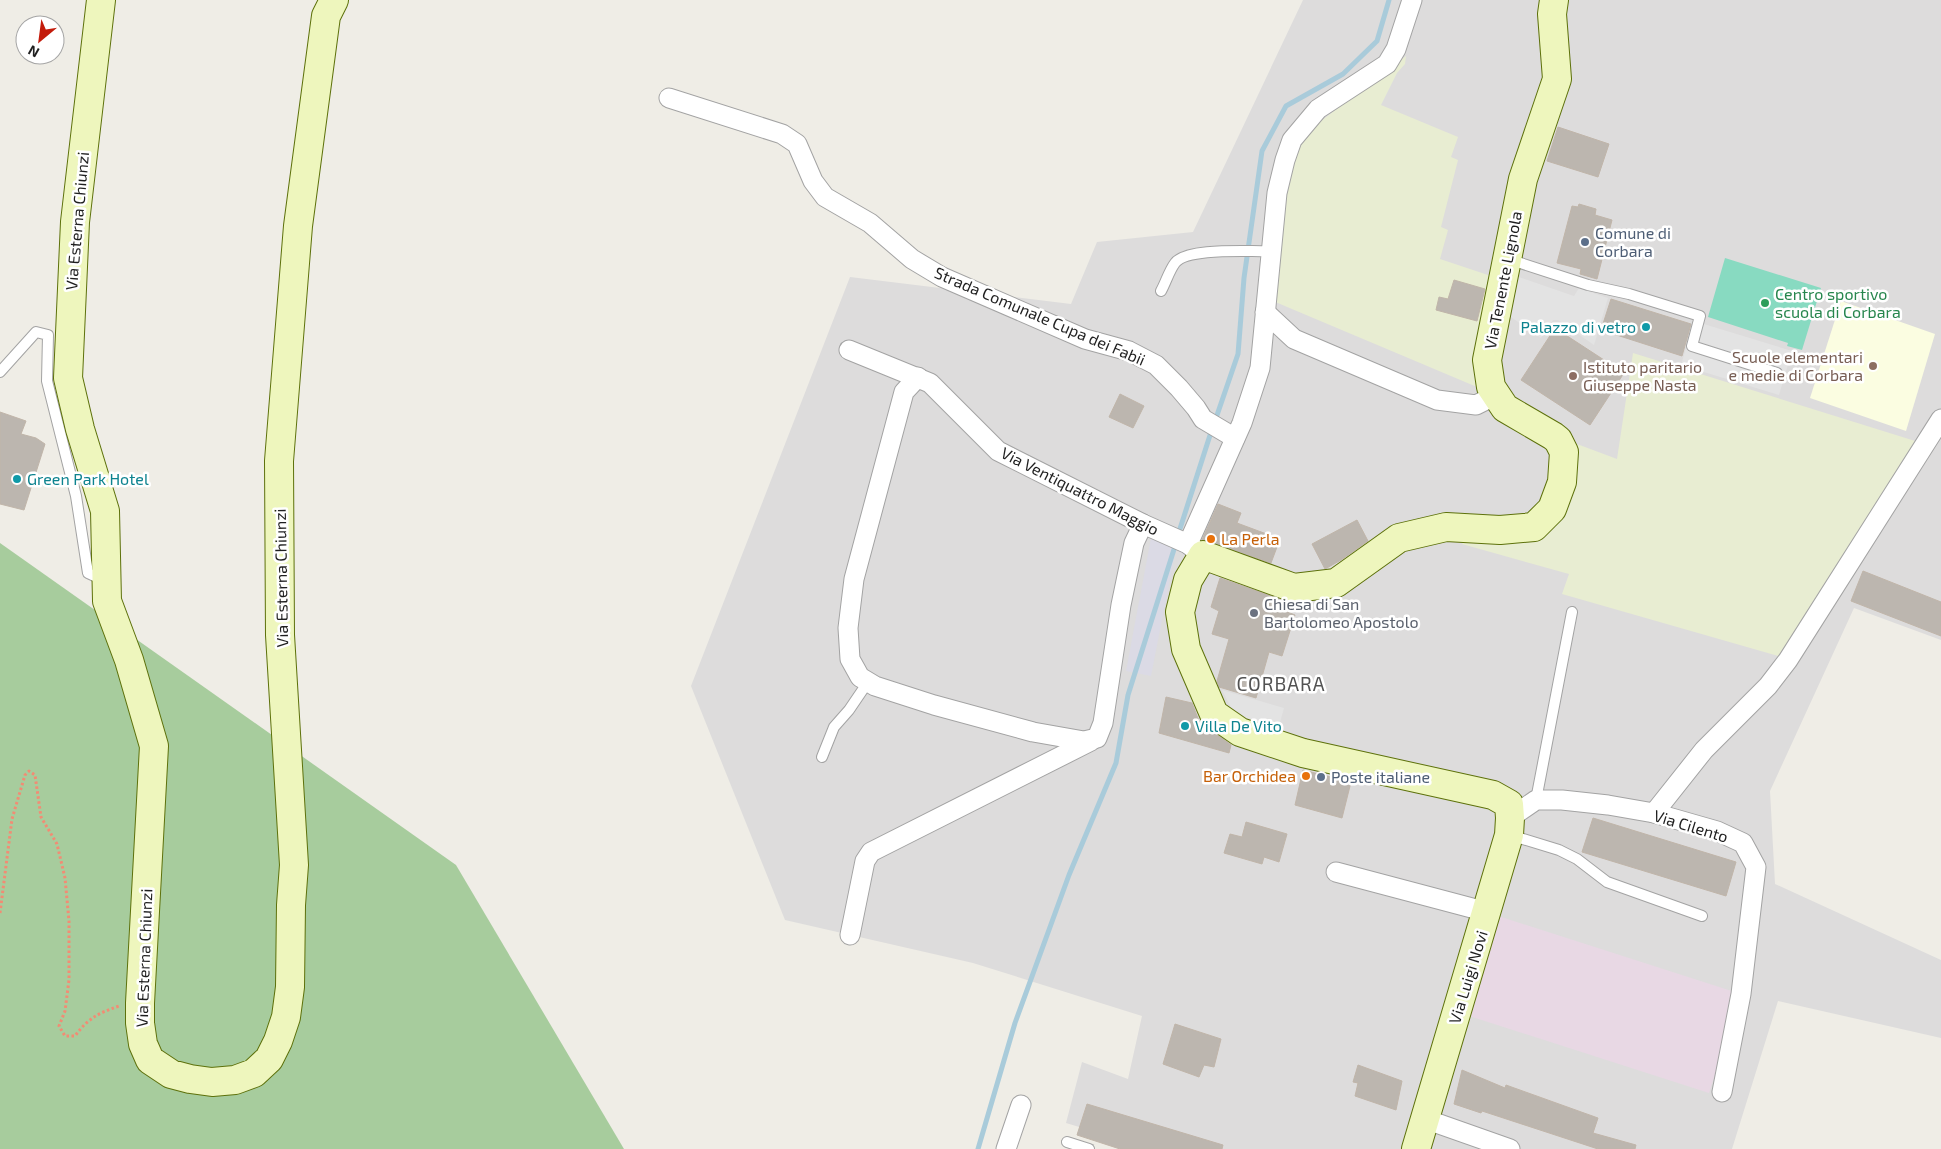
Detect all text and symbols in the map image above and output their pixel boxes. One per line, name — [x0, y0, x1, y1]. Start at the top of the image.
north arrow — [15, 15, 65, 65]
text: N — [25, 42, 42, 62]
street label: Via Esterna Chiunzi — [61, 151, 92, 291]
street label: Via Tenente Lignola — [1480, 209, 1525, 351]
place label: Comune di Corbara — [1595, 223, 1671, 260]
marker: Comune di Corbara — [1579, 236, 1591, 248]
street label: Strada Comunale Cupa dei Fabii — [932, 262, 1149, 369]
place label: Centro sportivo scuola di Corbara — [1775, 284, 1901, 321]
marker: Centro sportivo scuola di Corbara — [1759, 297, 1771, 309]
place label: Palazzo di vetro — [1521, 317, 1636, 336]
marker: Palazzo di vetro — [1640, 321, 1652, 333]
place label: Scuole elementari e medie di Corbara — [1729, 347, 1863, 384]
place label: Istituto paritario Giuseppe Nasta — [1583, 357, 1702, 394]
marker: Scuole elementari e medie di Corbara — [1867, 360, 1879, 372]
marker: Istituto paritario Giuseppe Nasta — [1567, 370, 1579, 382]
street label: Via Ventiquattro Maggio — [998, 442, 1162, 539]
place label: Green Park Hotel — [27, 469, 149, 488]
marker: Green Park Hotel — [11, 473, 23, 485]
street label: Via Esterna Chiunzi — [270, 508, 291, 648]
place label: La Perla — [1221, 529, 1279, 548]
marker: La Perla — [1205, 533, 1217, 545]
place label: Chiesa di San Bartolomeo Apostolo — [1264, 594, 1419, 631]
marker: Chiesa di San Bartolomeo Apostolo — [1248, 607, 1260, 619]
district label: CORBARA — [1236, 672, 1326, 695]
place label: Villa De Vito — [1195, 716, 1282, 735]
marker: Villa De Vito — [1179, 720, 1191, 732]
place label: Bar Orchidea — [1203, 766, 1296, 785]
place label: Poste italiane — [1331, 767, 1430, 786]
marker: Bar Orchidea — [1300, 770, 1312, 782]
marker: Poste italiane — [1315, 771, 1327, 783]
street label: Via Cilento — [1652, 805, 1731, 846]
street label: Via Esterna Chiunzi — [132, 888, 155, 1028]
street label: Via Luigi Novi — [1444, 928, 1491, 1026]

